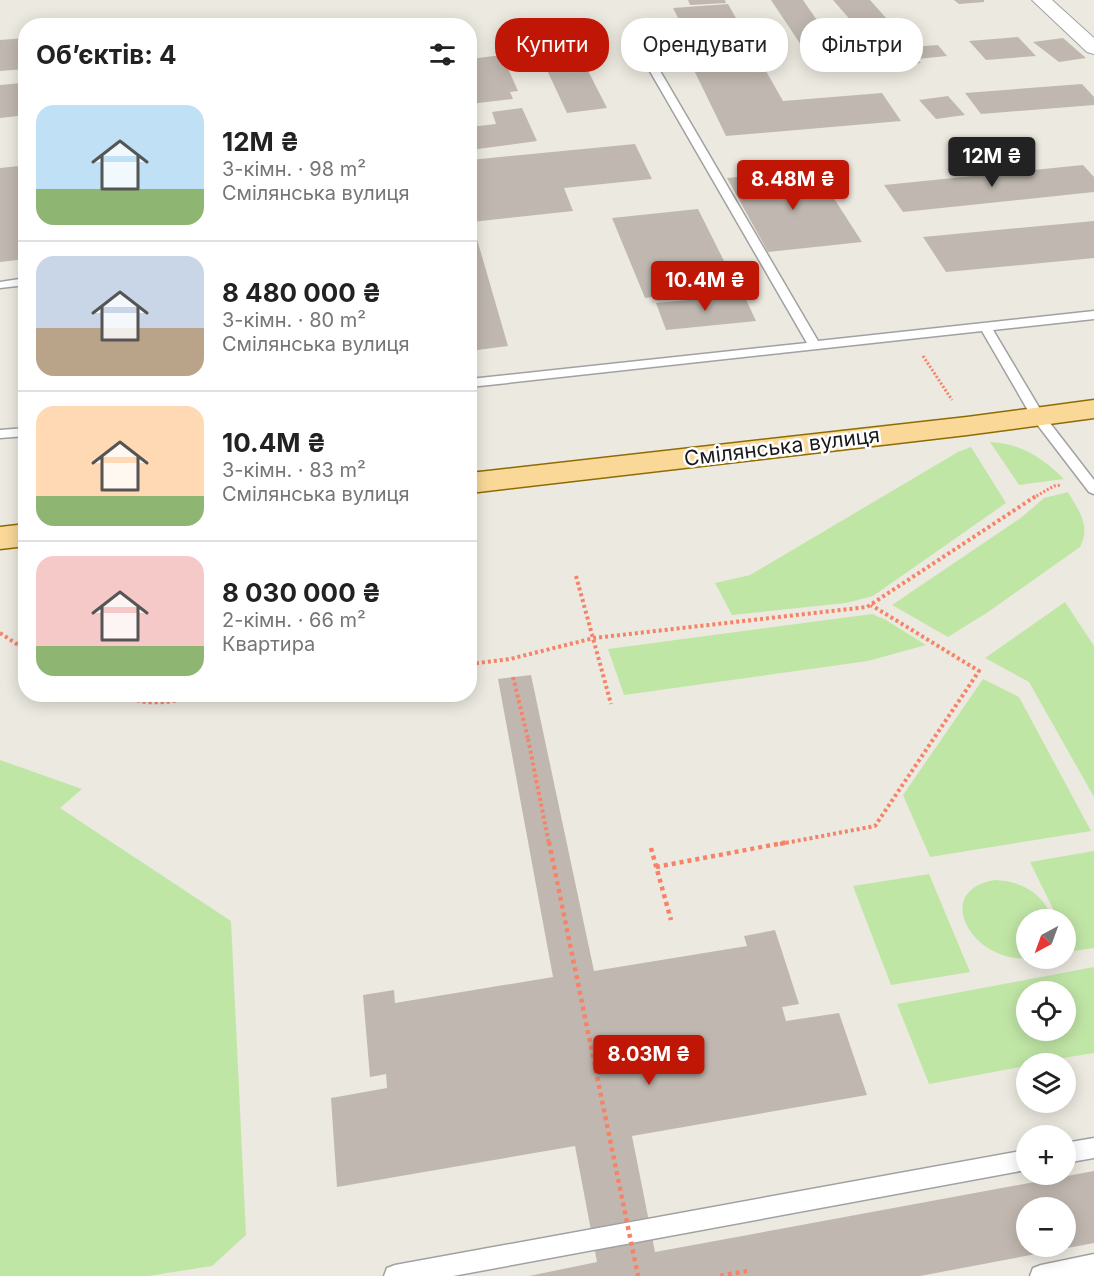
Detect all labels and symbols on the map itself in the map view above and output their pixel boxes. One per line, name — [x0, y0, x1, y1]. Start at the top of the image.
pin: 12M ₴ — [950, 137, 1034, 188]
pin: 8.48M ₴ — [738, 160, 848, 211]
pin: 10.4M ₴ — [650, 261, 760, 312]
street label: Смілянська вулиця — [683, 422, 881, 471]
north arrow — [1016, 909, 1076, 969]
pin: 8.03M ₴ — [594, 1035, 704, 1086]

